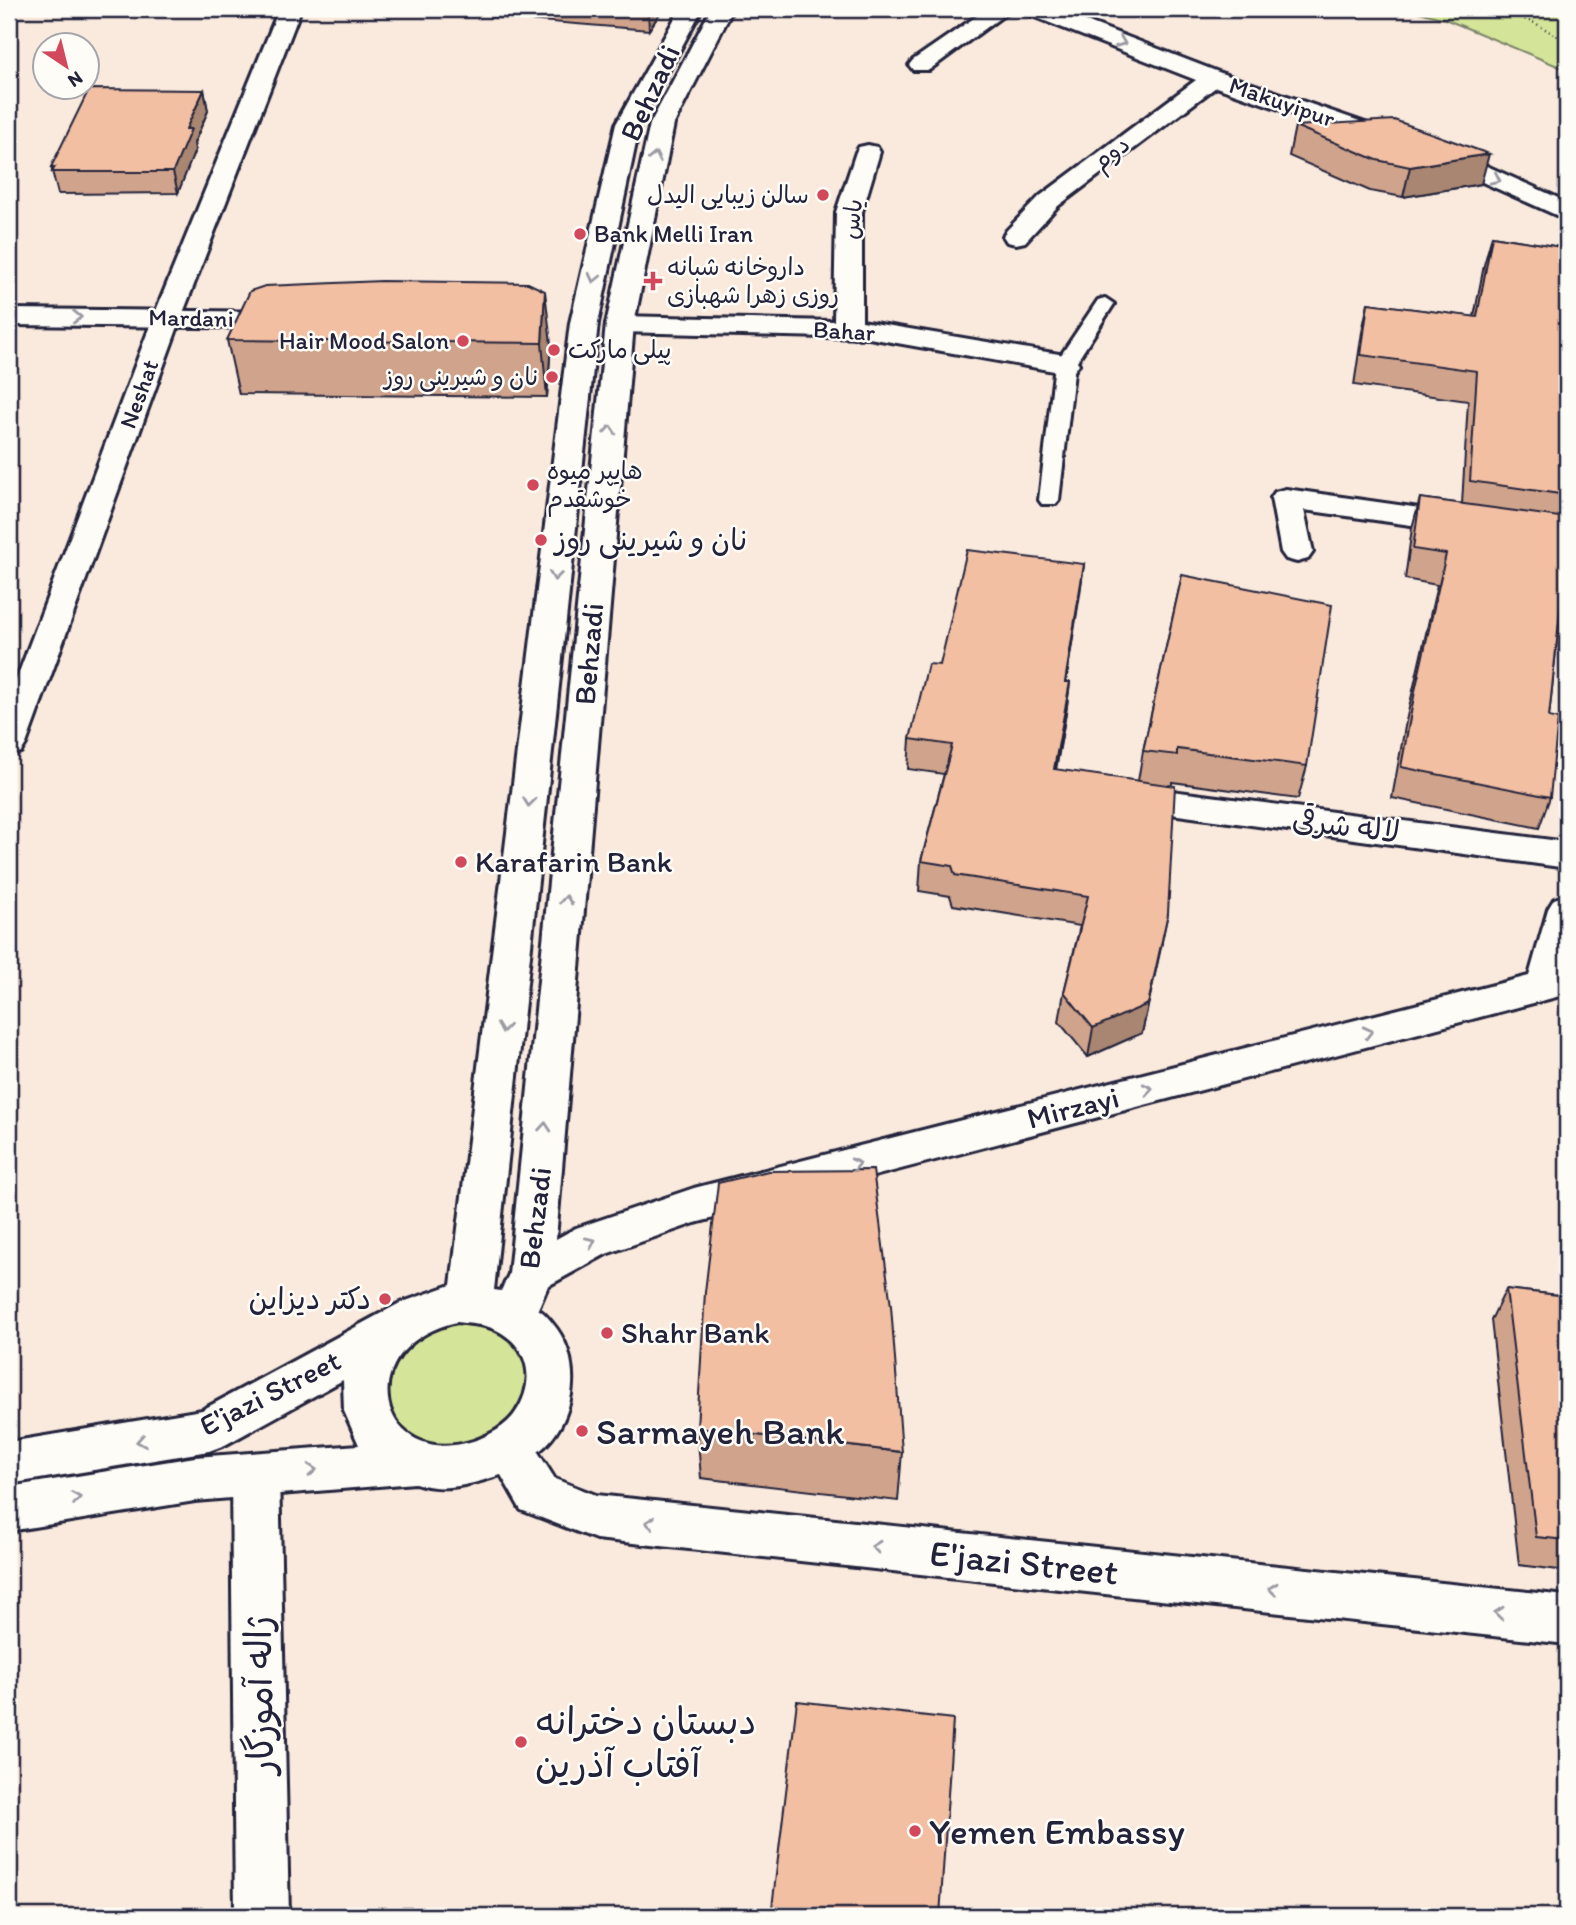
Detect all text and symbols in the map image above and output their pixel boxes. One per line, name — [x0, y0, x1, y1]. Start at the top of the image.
north arrow — [32, 32, 102, 102]
one-way arrow — [1114, 34, 1126, 48]
street label: Behzadi — [611, 39, 688, 147]
text: N — [64, 66, 87, 93]
street label: Makuyipur — [1226, 70, 1339, 133]
street label: دوم — [1086, 129, 1138, 180]
one-way arrow — [646, 151, 661, 163]
one-way arrow — [1488, 171, 1501, 185]
place label: سالن زیبایی الیدل — [647, 180, 809, 210]
marker: سالن زیبایی الیدل — [815, 187, 831, 203]
street label: یاس — [835, 197, 868, 241]
place label: Bank Melli Iran — [594, 219, 754, 248]
marker: Bank Melli Iran — [572, 226, 588, 242]
place label: داروخانه شبانه روزی زهرا شهبازی — [667, 252, 839, 309]
one-way arrow — [588, 272, 603, 284]
marker: داروخانه شبانه روزی زهرا شهبازی — [645, 273, 661, 289]
street label: Mardani — [148, 302, 234, 333]
one-way arrow — [72, 309, 83, 325]
street label: Bahar — [812, 314, 876, 347]
place label: Hair Mood Salon — [279, 326, 449, 355]
marker: Hair Mood Salon — [455, 333, 471, 349]
place label: پیلی مارکت — [568, 335, 672, 365]
marker: پیلی مارکت — [546, 342, 562, 358]
street label: Neshat — [113, 355, 164, 432]
place label: نان و شیرینی روز — [382, 362, 538, 392]
marker: نان و شیرینی روز — [544, 369, 560, 385]
one-way arrow — [602, 424, 617, 435]
place label: هایپر میوه خوشقدم — [547, 456, 643, 517]
marker: هایپر میوه خوشقدم — [525, 477, 541, 493]
place label: نان و شيرينى روز — [552, 521, 747, 559]
marker: نان و شيرينى روز — [533, 532, 549, 548]
one-way arrow — [548, 570, 563, 582]
street label: Behzadi — [566, 601, 611, 706]
one-way arrow — [522, 796, 537, 808]
street label: لاله شرقی — [1290, 801, 1402, 850]
place label: Karafarin Bank — [475, 843, 673, 880]
marker: Karafarin Bank — [453, 854, 469, 870]
one-way arrow — [558, 894, 573, 905]
one-way arrow — [496, 1022, 511, 1034]
one-way arrow — [1362, 1026, 1374, 1040]
street label: Mirzayi — [1023, 1078, 1123, 1137]
one-way arrow — [1141, 1083, 1153, 1097]
one-way arrow — [537, 1121, 552, 1132]
one-way arrow — [850, 1158, 862, 1172]
street label: Behzadi — [510, 1165, 559, 1271]
one-way arrow — [584, 1236, 596, 1250]
place label: دکتر دیزاین — [248, 1280, 371, 1317]
marker: دکتر دیزاین — [377, 1291, 393, 1307]
place label: Shahr Bank — [621, 1314, 770, 1351]
marker: Shahr Bank — [599, 1325, 615, 1341]
street label: E'jazi Street — [193, 1341, 346, 1444]
place label: Sarmayeh Bank — [596, 1409, 844, 1453]
marker: Sarmayeh Bank — [574, 1423, 590, 1439]
one-way arrow — [135, 1433, 147, 1448]
one-way arrow — [307, 1463, 318, 1478]
one-way arrow — [70, 1491, 82, 1506]
one-way arrow — [644, 1515, 656, 1530]
street label: E'jazi Street — [928, 1530, 1120, 1594]
one-way arrow — [871, 1539, 882, 1554]
one-way arrow — [1267, 1582, 1278, 1597]
one-way arrow — [1494, 1606, 1505, 1621]
street label: ژاله آموزگار — [236, 1615, 283, 1778]
place label: دبستان دخترانه آفتاب آذرین — [535, 1699, 756, 1787]
marker: دبستان دخترانه آفتاب آذرین — [513, 1734, 529, 1750]
place label: Yemen Embassy — [929, 1809, 1185, 1853]
marker: Yemen Embassy — [907, 1823, 923, 1839]

